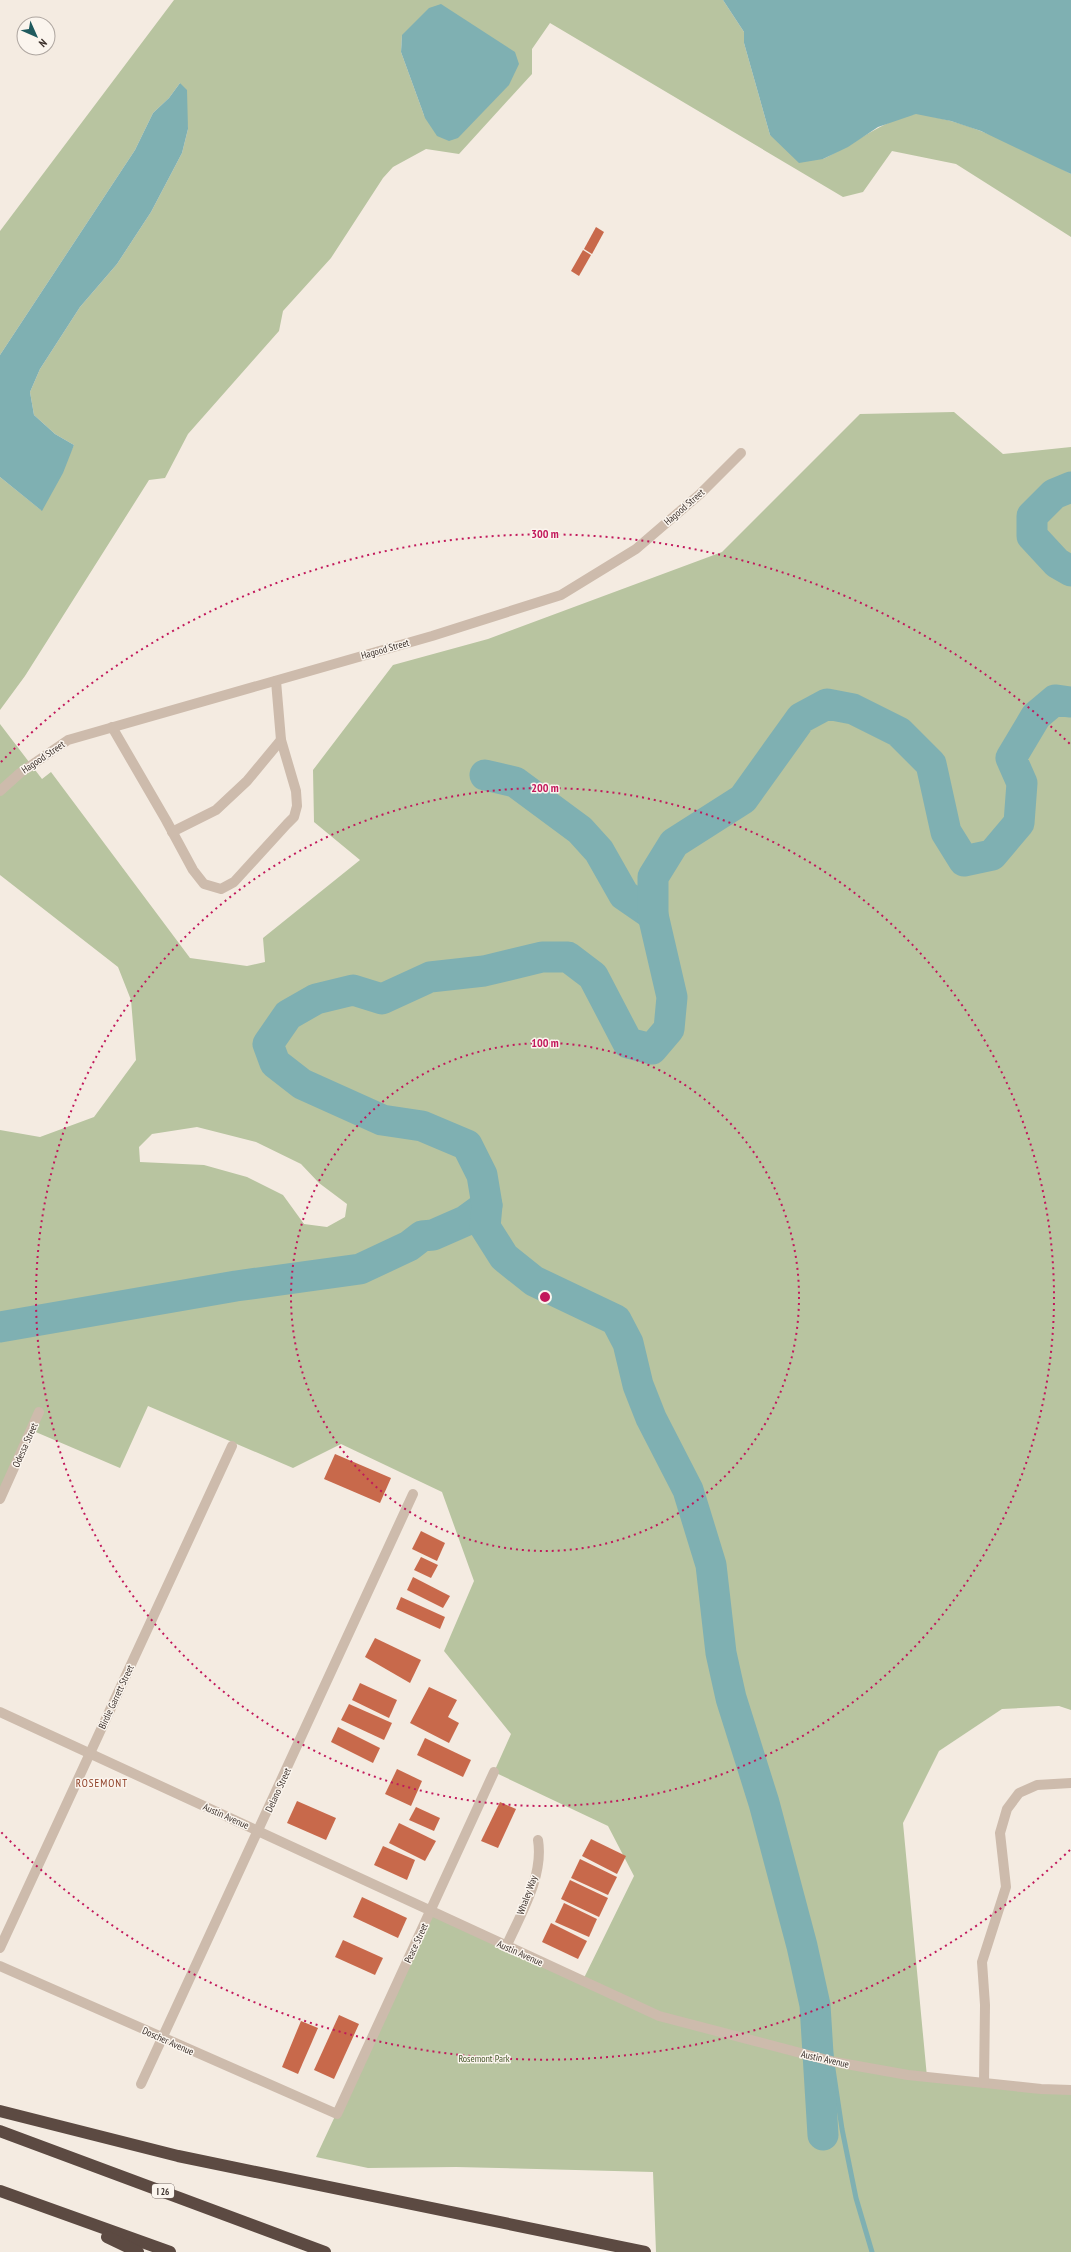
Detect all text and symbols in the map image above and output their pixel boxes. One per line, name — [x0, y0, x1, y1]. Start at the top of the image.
north arrow — [16, 16, 56, 56]
text: N — [36, 36, 50, 50]
street label: Hagood Street — [661, 486, 707, 528]
text: 300 m — [531, 526, 559, 541]
street label: Hagood Street — [359, 636, 411, 662]
street label: Hagood Street — [19, 738, 67, 776]
text: 200 m — [531, 780, 559, 795]
text: 100 m — [531, 1035, 559, 1050]
centre of rings — [538, 1290, 552, 1304]
street label: Odessa Street — [9, 1420, 41, 1469]
street label: Birdie Garrett Street — [95, 1663, 137, 1731]
street label: Delano Street — [262, 1766, 294, 1814]
district label: ROSEMONT — [76, 1776, 128, 1790]
street label: Austin Avenue — [201, 1800, 251, 1832]
street label: Whaley Way — [514, 1873, 540, 1916]
street label: Peace Street — [401, 1921, 431, 1965]
street label: Austin Avenue — [495, 1937, 545, 1969]
street label: Doscher Avenue — [140, 2024, 196, 2058]
street label: Austin Avenue — [800, 2047, 850, 2071]
park label: Rosemont Park — [458, 2052, 510, 2065]
road number: I 26 — [152, 2184, 174, 2198]

